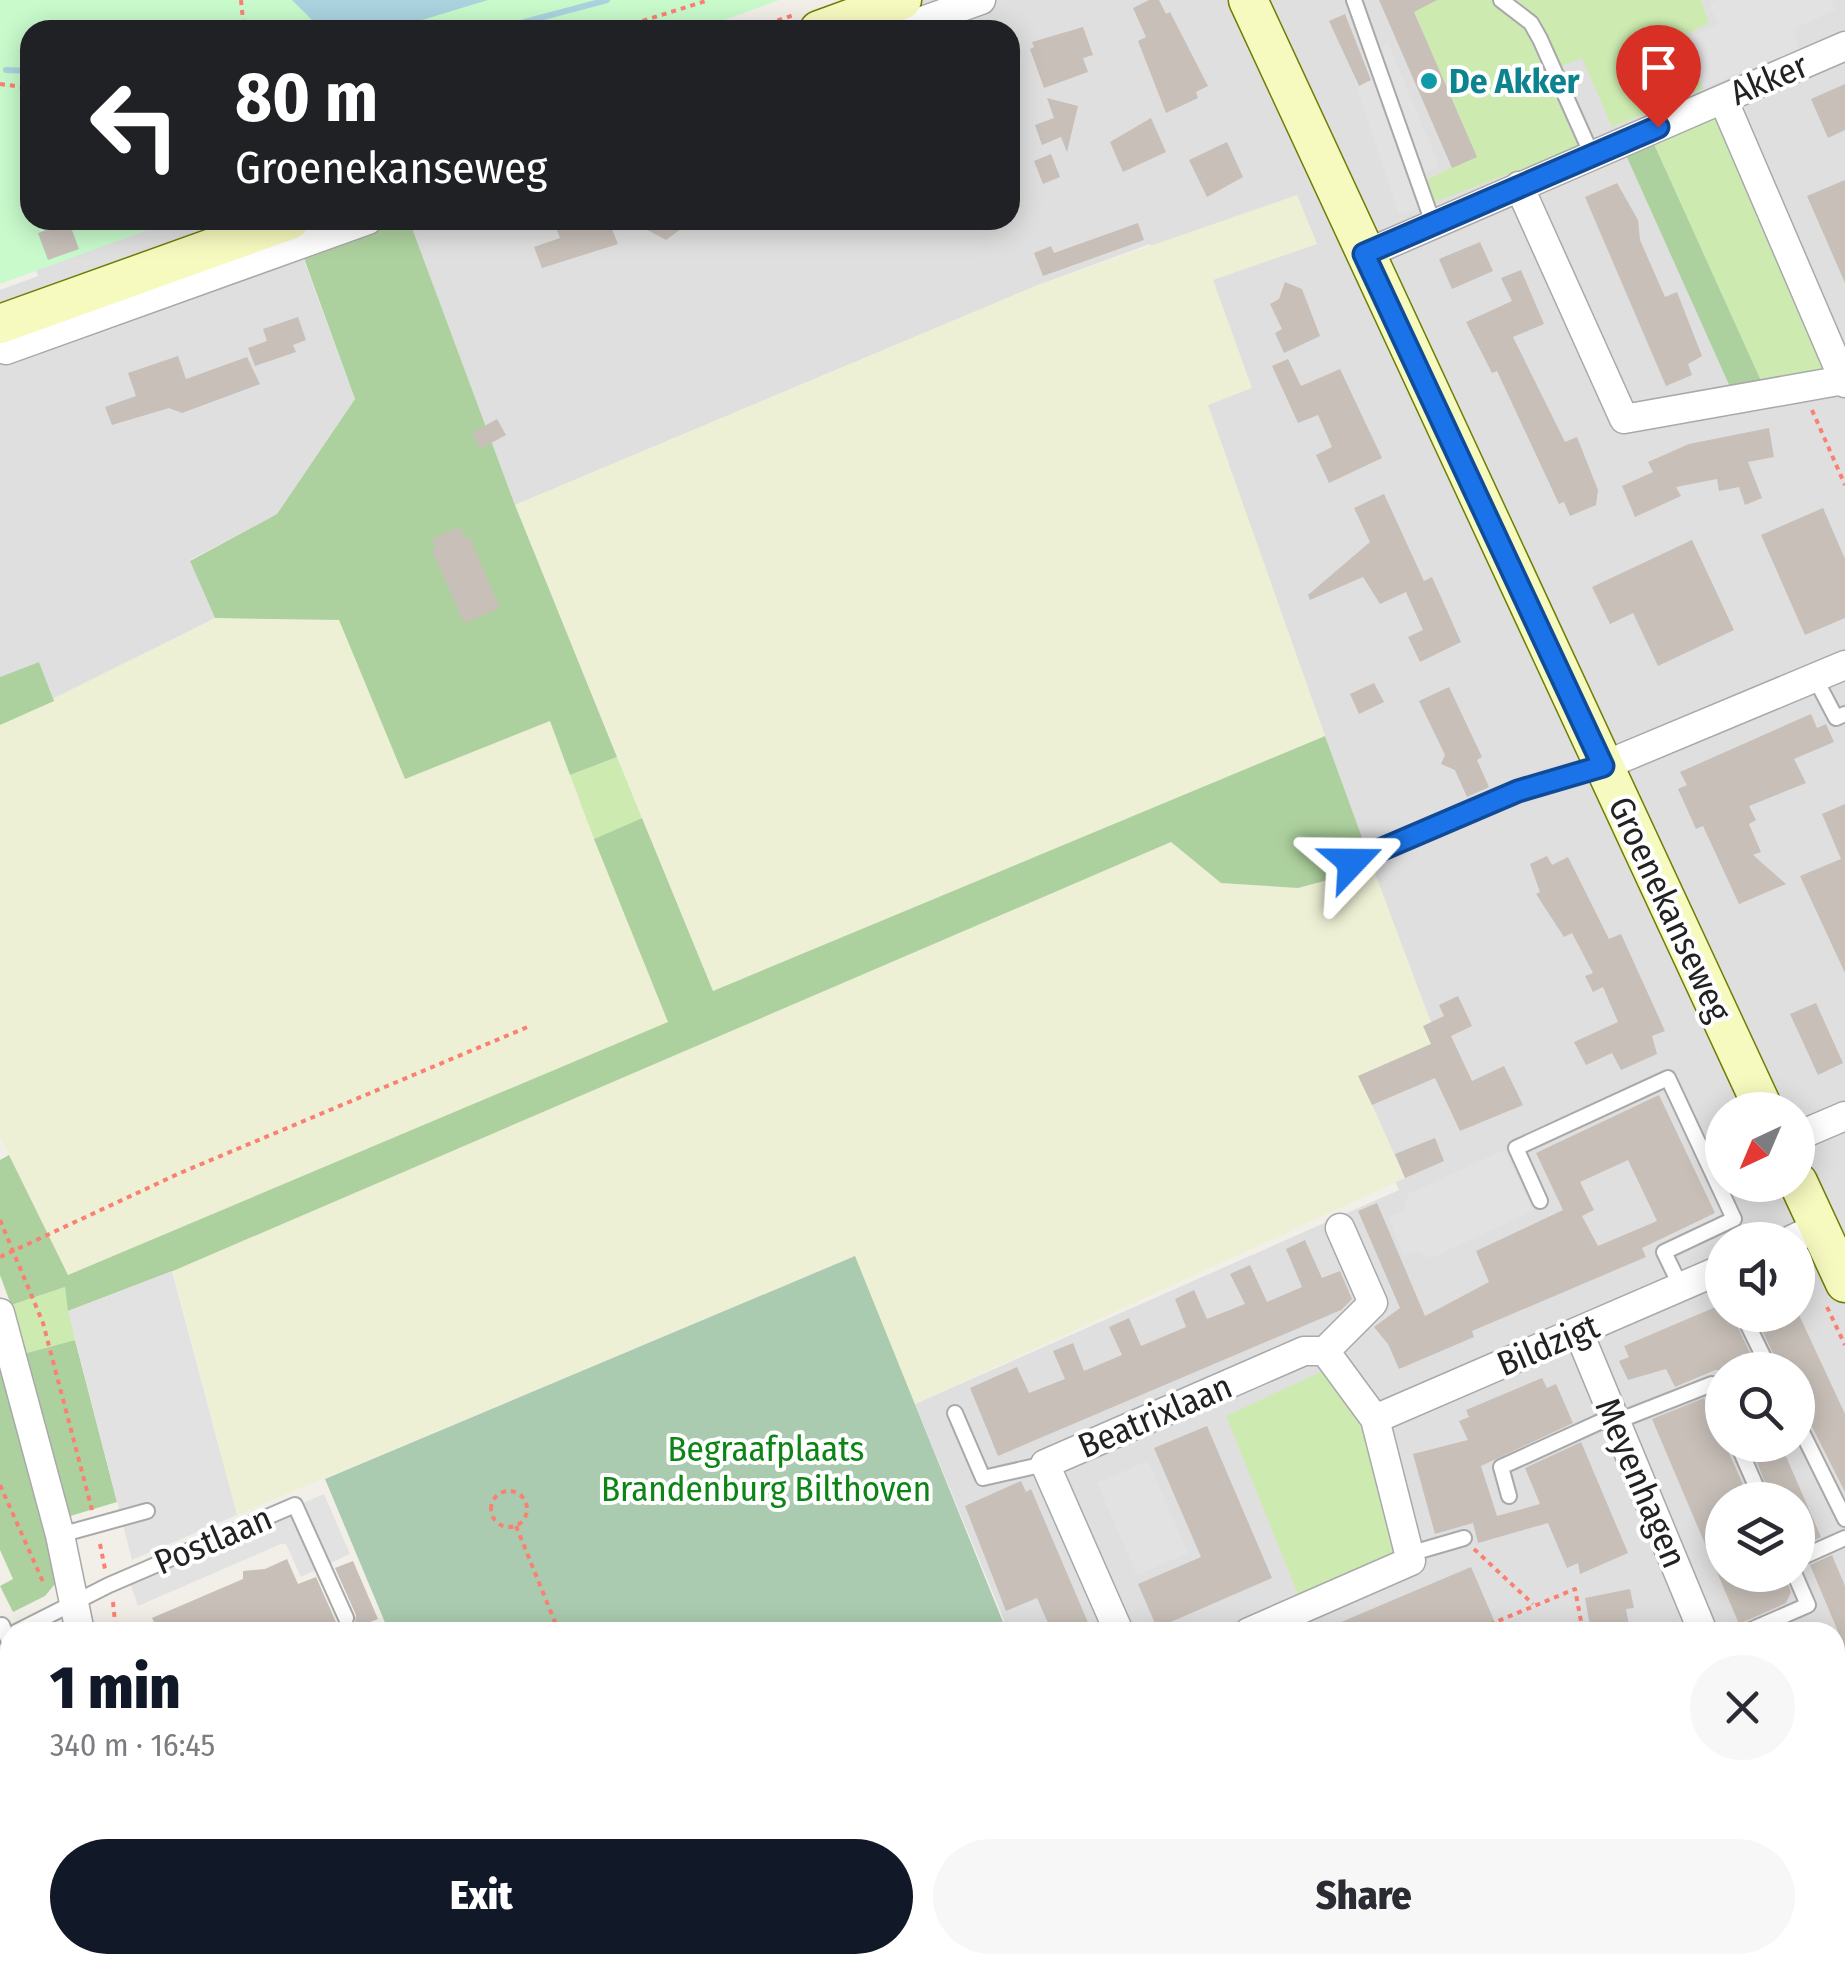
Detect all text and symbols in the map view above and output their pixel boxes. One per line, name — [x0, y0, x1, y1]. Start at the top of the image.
pin — [1616, 25, 1701, 128]
icon: arrive — [1631, 40, 1686, 95]
street label: Akker — [1724, 44, 1814, 114]
text: 80 m — [235, 56, 378, 140]
icon: left — [70, 60, 200, 190]
place label: De Akker — [1449, 60, 1580, 102]
marker: De Akker — [1418, 70, 1440, 92]
text: Groenekanseweg — [235, 141, 547, 195]
street label: Groenekanseweg — [1600, 790, 1741, 1028]
position arrow — [1300, 810, 1404, 914]
north arrow — [1705, 1092, 1815, 1202]
map controls — [1705, 1092, 1815, 1592]
button: sound — [1705, 1222, 1815, 1332]
street label: Bildzigt — [1491, 1305, 1606, 1385]
button: search — [1705, 1352, 1815, 1462]
street label: Beatrixlaan — [1072, 1365, 1238, 1467]
street label: Meyenhagen — [1586, 1392, 1696, 1574]
park label: Begraafplaats Brandenburg Bilthoven — [601, 1428, 931, 1510]
button: layers — [1705, 1482, 1815, 1592]
street label: Postlaan — [148, 1497, 278, 1583]
text: 1 min — [50, 1652, 181, 1724]
button: close — [1690, 1655, 1795, 1760]
text: 340 m · 16:45 — [50, 1726, 215, 1764]
button: Exit — [50, 1839, 913, 1954]
button: Share — [933, 1839, 1795, 1954]

